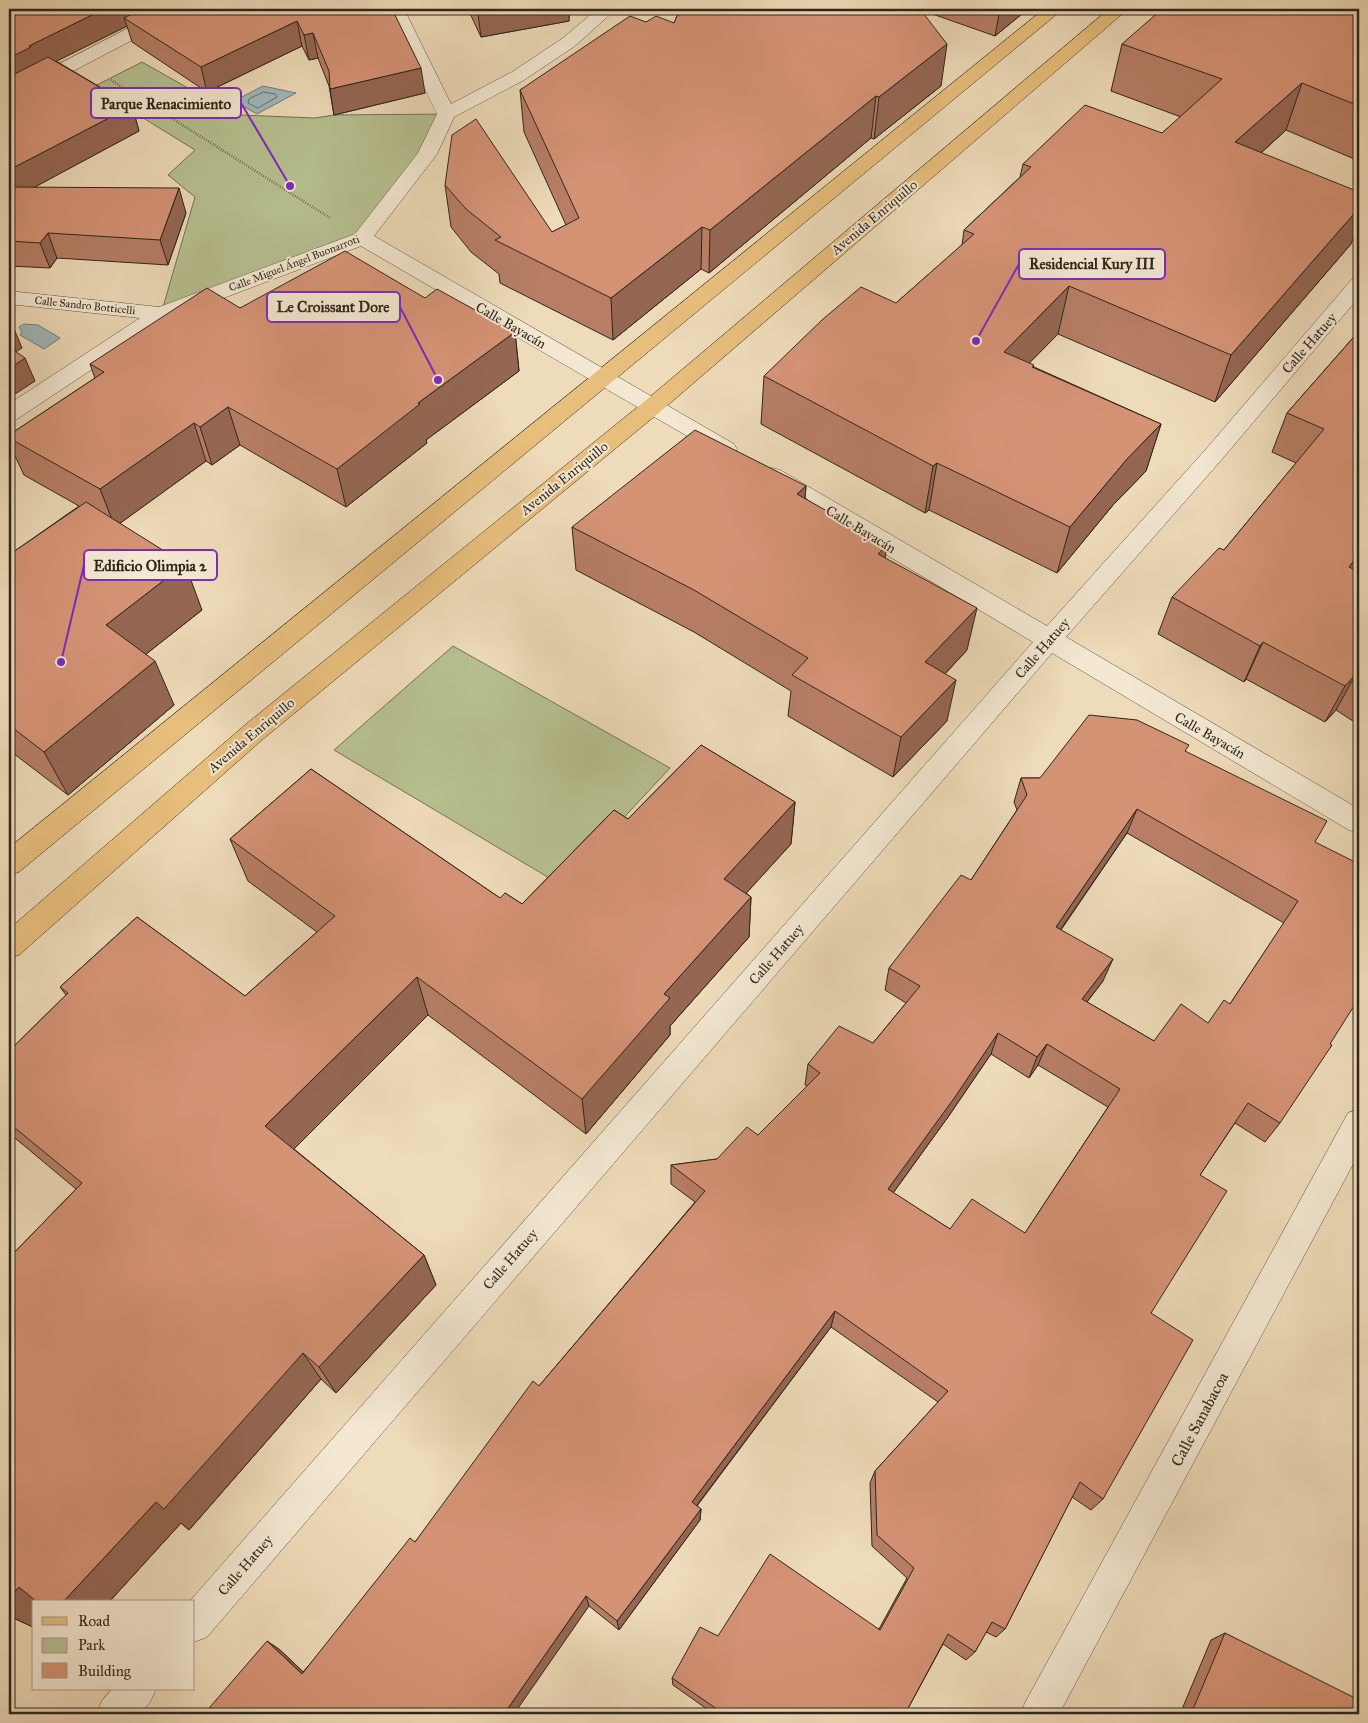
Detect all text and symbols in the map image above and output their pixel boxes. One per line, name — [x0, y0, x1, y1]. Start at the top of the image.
callout: Parque Renacimiento — [91, 88, 241, 118]
text: Parque Renacimiento — [101, 95, 232, 114]
street label: Avenida Enriquillo — [827, 176, 922, 260]
street label: Calle Miguel Ángel Buonarroti — [227, 233, 361, 294]
callout: Residencial Kury III — [1019, 249, 1165, 279]
text: Residencial Kury III — [1029, 255, 1155, 274]
callout: Le Croissant Dore — [267, 292, 400, 322]
street label: Calle Sandro Botticelli — [34, 294, 136, 317]
text: Le Croissant Dore — [276, 298, 390, 316]
street label: Calle Bayacán — [472, 298, 549, 353]
street label: Calle Hatuey — [1278, 309, 1341, 377]
street label: Avenida Enriquillo — [516, 438, 612, 520]
street label: Calle Bayacán — [823, 502, 899, 557]
callout: Edificio Olimpia 2 — [84, 550, 217, 580]
text: Edificio Olimpia 2 — [93, 557, 207, 576]
street label: Calle Hatuey — [1011, 614, 1074, 682]
street label: Avenida Enriquillo — [204, 694, 299, 778]
street label: Calle Bayacán — [1171, 708, 1248, 763]
street label: Calle Hatuey — [745, 920, 808, 988]
street label: Calle Hatuey — [479, 1225, 542, 1293]
street label: Calle Sanabacoa — [1167, 1369, 1232, 1470]
street label: Calle Hatuey — [214, 1531, 277, 1599]
legend — [32, 1600, 195, 1690]
text: Road — [78, 1612, 110, 1630]
text: Park — [78, 1636, 105, 1654]
text: Building — [78, 1662, 132, 1680]

